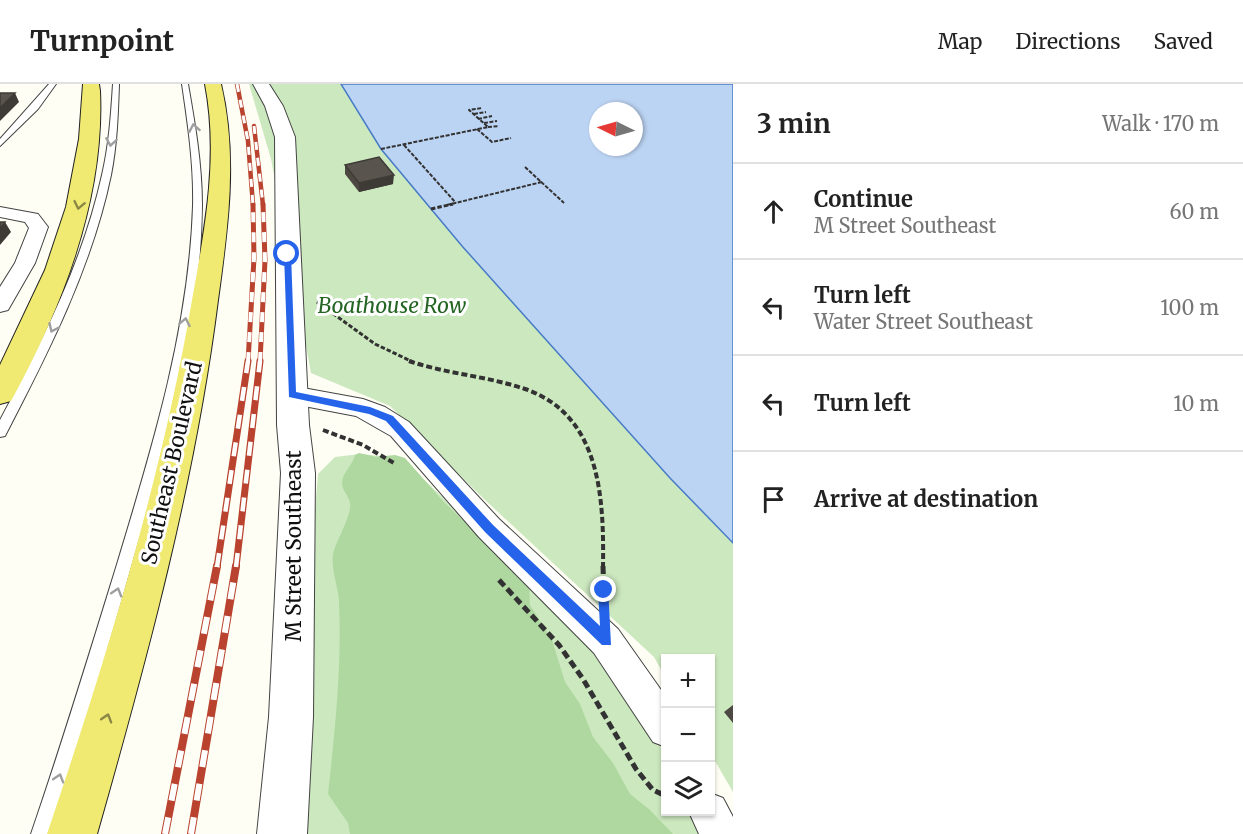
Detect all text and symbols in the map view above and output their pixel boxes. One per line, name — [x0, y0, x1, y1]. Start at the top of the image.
text: Turnpoint — [30, 23, 174, 59]
text: Map — [938, 28, 982, 55]
text: Directions — [1015, 28, 1120, 55]
text: Saved — [1153, 28, 1213, 55]
north arrow — [589, 102, 643, 156]
text: 3 min — [757, 107, 831, 140]
text: Walk · 170 m — [1102, 111, 1219, 136]
one-way arrow — [188, 123, 201, 133]
one-way arrow — [105, 138, 117, 147]
text: Continue — [814, 185, 913, 213]
icon: ahead — [757, 195, 790, 228]
one-way arrow — [73, 199, 86, 209]
text: 60 m — [1169, 199, 1219, 224]
text: M Street Southeast — [814, 213, 996, 238]
route start — [273, 240, 299, 266]
text: Turn left — [814, 281, 911, 309]
icon: left — [757, 291, 790, 324]
park label: Boathouse Row — [318, 292, 466, 319]
text: 100 m — [1160, 295, 1219, 320]
text: Water Street Southeast — [814, 309, 1033, 334]
one-way arrow — [178, 317, 191, 327]
one-way arrow — [48, 321, 60, 332]
street label: Southeast Boulevard — [135, 358, 208, 567]
icon: left — [757, 387, 790, 420]
text: Turn left — [814, 389, 911, 417]
text: 10 m — [1173, 391, 1219, 416]
street label: M Street Southeast — [280, 450, 307, 642]
icon: arrive — [757, 483, 790, 516]
text: Arrive at destination — [814, 485, 1038, 513]
route end — [590, 576, 616, 602]
one-way arrow — [110, 587, 122, 598]
map controls — [661, 654, 715, 816]
button: + — [661, 654, 715, 708]
button: − — [661, 708, 715, 762]
one-way arrow — [100, 713, 112, 724]
button: layers — [661, 762, 715, 816]
one-way arrow — [52, 773, 64, 784]

